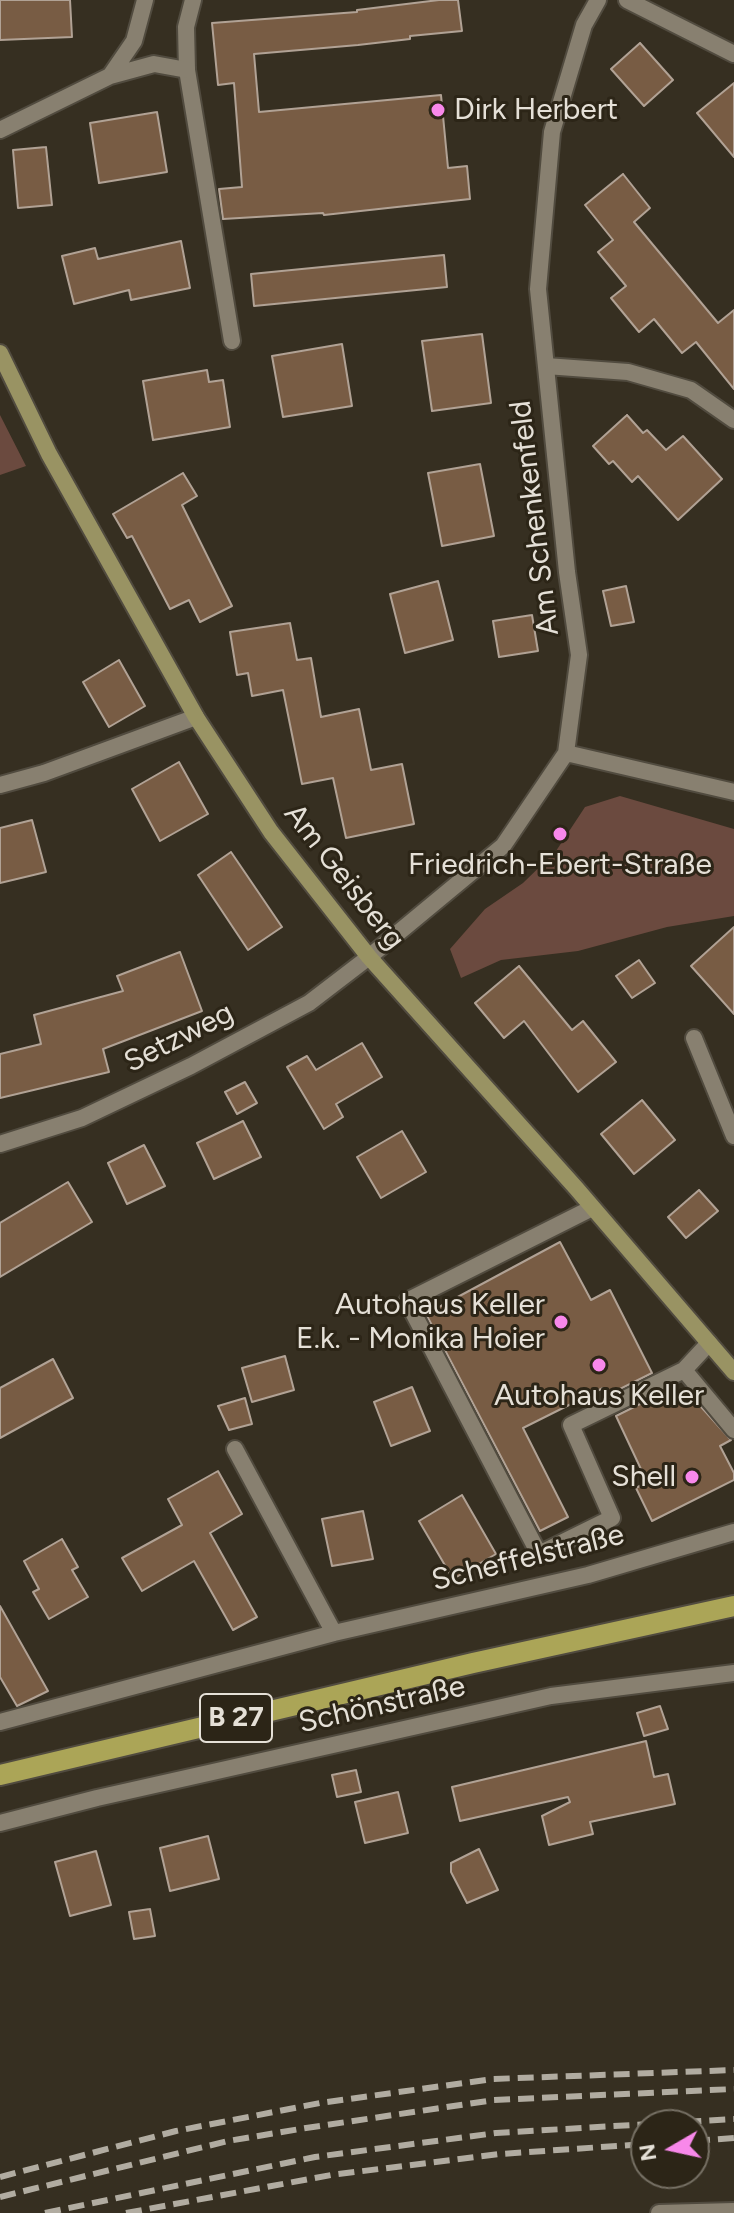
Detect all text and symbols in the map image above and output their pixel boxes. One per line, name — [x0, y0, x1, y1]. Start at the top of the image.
place label: Dirk Herbert — [454, 92, 618, 128]
marker: Dirk Herbert — [429, 101, 447, 119]
street label: Am Schenkenfeld — [503, 398, 567, 638]
street label: Am Geisberg — [276, 797, 412, 957]
marker: Friedrich-Ebert-Straße — [551, 825, 569, 843]
place label: Friedrich-Ebert-Straße — [408, 847, 712, 883]
street label: Setzweg — [118, 995, 240, 1081]
place label: Autohaus Keller E.k. - Monika Hoier — [296, 1287, 545, 1358]
marker: Autohaus Keller E.k. - Monika Hoier — [552, 1313, 570, 1331]
marker: Autohaus Keller — [590, 1356, 608, 1374]
place label: Autohaus Keller — [494, 1378, 704, 1414]
place label: Shell — [611, 1459, 676, 1495]
marker: Shell — [683, 1468, 701, 1486]
street label: Scheffelstraße — [428, 1517, 628, 1599]
street label: Schönstraße — [295, 1668, 469, 1742]
road number: B 27 — [200, 1694, 272, 1742]
north arrow — [630, 2109, 710, 2189]
text: N — [633, 2142, 662, 2163]

